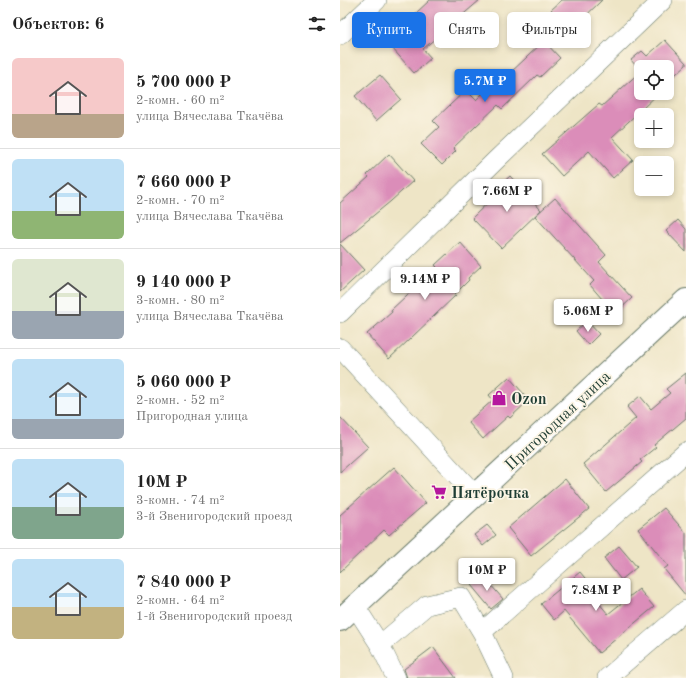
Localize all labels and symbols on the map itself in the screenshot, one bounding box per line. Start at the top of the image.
pin: 5.7M ₽ [452,69,518,103]
pin: 7.66M ₽ [470,179,544,213]
pin: 9.14M ₽ [388,267,462,301]
pin: 5.06M ₽ [551,299,625,333]
street label: Пригородная улица [503,369,614,474]
shop icon: Ozon [490,389,508,407]
place label: Ozon [511,392,547,408]
supermarket icon: Пятёрочка [430,483,448,501]
place label: Пятёрочка [451,486,530,502]
pin: 10M ₽ [459,558,515,592]
pin: 7.84M ₽ [559,578,633,612]

